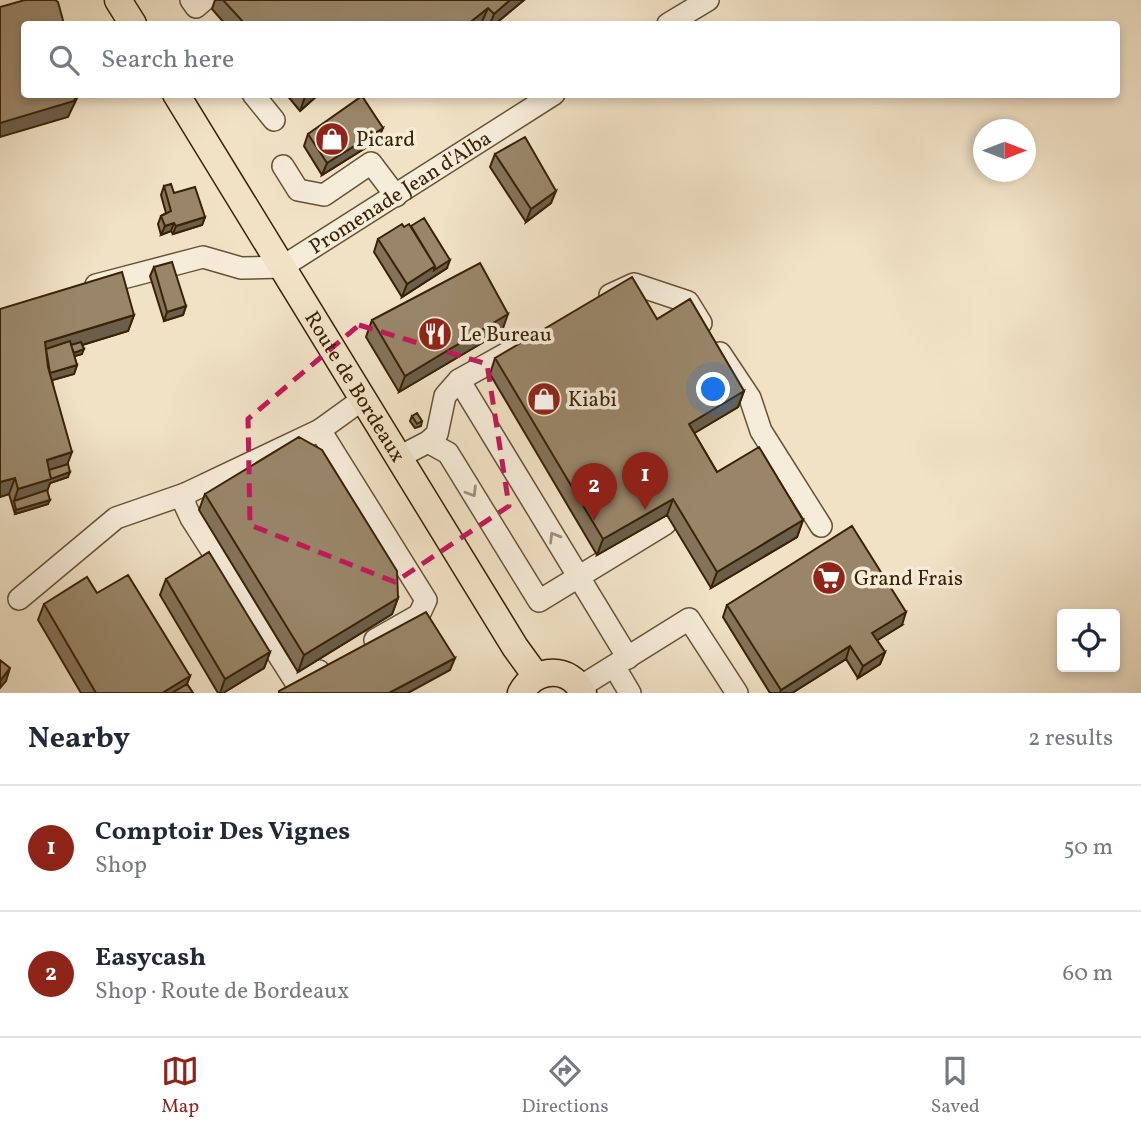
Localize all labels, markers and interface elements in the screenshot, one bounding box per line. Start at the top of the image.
search box [21,21,1120,98]
icon: search [45,41,83,79]
text: Search here [101,42,234,78]
north arrow [973,119,1036,182]
shop icon: Picard [313,120,351,158]
street label: Promenade Jean d'Alba [304,124,498,262]
place label: Picard [356,126,415,155]
street label: Route de Bordeaux [297,306,411,468]
restaurant icon: Le Bureau [416,315,454,353]
place label: Le Bureau [460,321,552,350]
your location [696,372,730,406]
shop icon: Kiabi [525,380,563,418]
place label: Kiabi [568,386,617,415]
pin: 1 [622,452,668,510]
pin: 2 [571,463,617,521]
one-way arrow [463,484,476,497]
one-way arrow [549,531,562,544]
supermarket icon: Grand Frais [810,559,848,597]
place label: Grand Frais [854,565,963,594]
map controls [1057,609,1120,672]
button: locate [1057,609,1120,672]
text: Nearby [28,718,130,760]
text: 2 results [1028,723,1113,755]
text: Comptoir Des Vignes [95,814,350,850]
text: 1 [46,832,56,864]
text: 50 m [1064,832,1113,864]
text: Shop [95,850,147,882]
text: Easycash [95,940,206,976]
text: 2 [45,958,57,990]
text: 60 m [1063,958,1113,990]
text: Shop · Route de Bordeaux [95,976,349,1008]
tab: Map [161,1052,199,1120]
tab: Directions [522,1052,609,1120]
tab: Saved [931,1052,980,1120]

